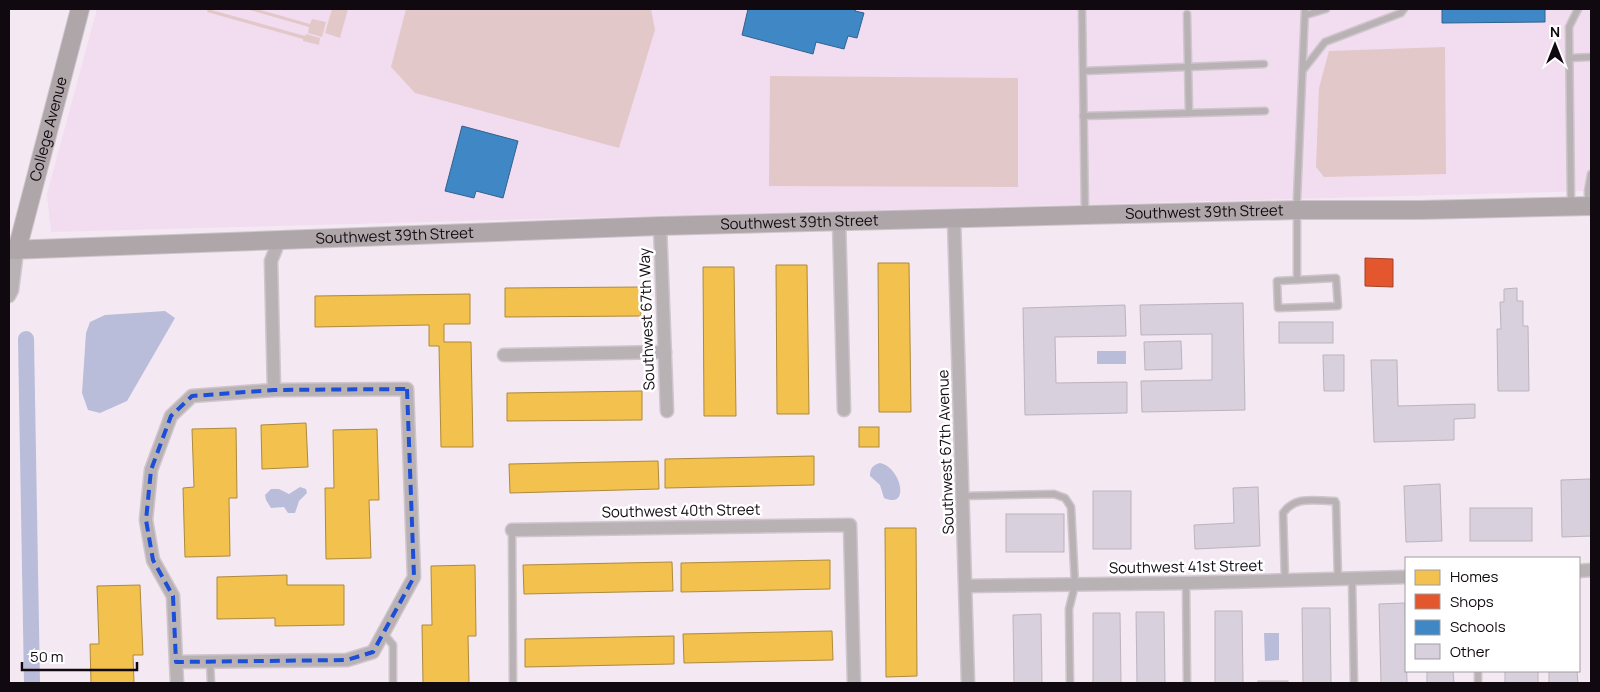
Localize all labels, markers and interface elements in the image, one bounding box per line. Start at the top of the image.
north arrow [1530,20,1580,70]
text: N [1550,22,1560,41]
street label: College Avenue [24,74,72,184]
street label: Southwest 39th Street [1125,199,1284,224]
street label: Southwest 39th Street [720,209,879,234]
street label: Southwest 39th Street [315,222,474,249]
street label: Southwest 67th Way [634,247,659,391]
street label: Southwest 67th Avenue [932,369,959,535]
street label: Southwest 40th Street [601,499,761,522]
street label: Southwest 41st Street [1109,555,1263,578]
legend [1405,557,1580,672]
text: Homes [1450,566,1499,587]
text: Shops [1450,591,1494,612]
text: Schools [1450,616,1506,637]
scale bar [22,640,138,672]
text: Other [1450,641,1491,662]
text: 50 m [30,646,64,667]

